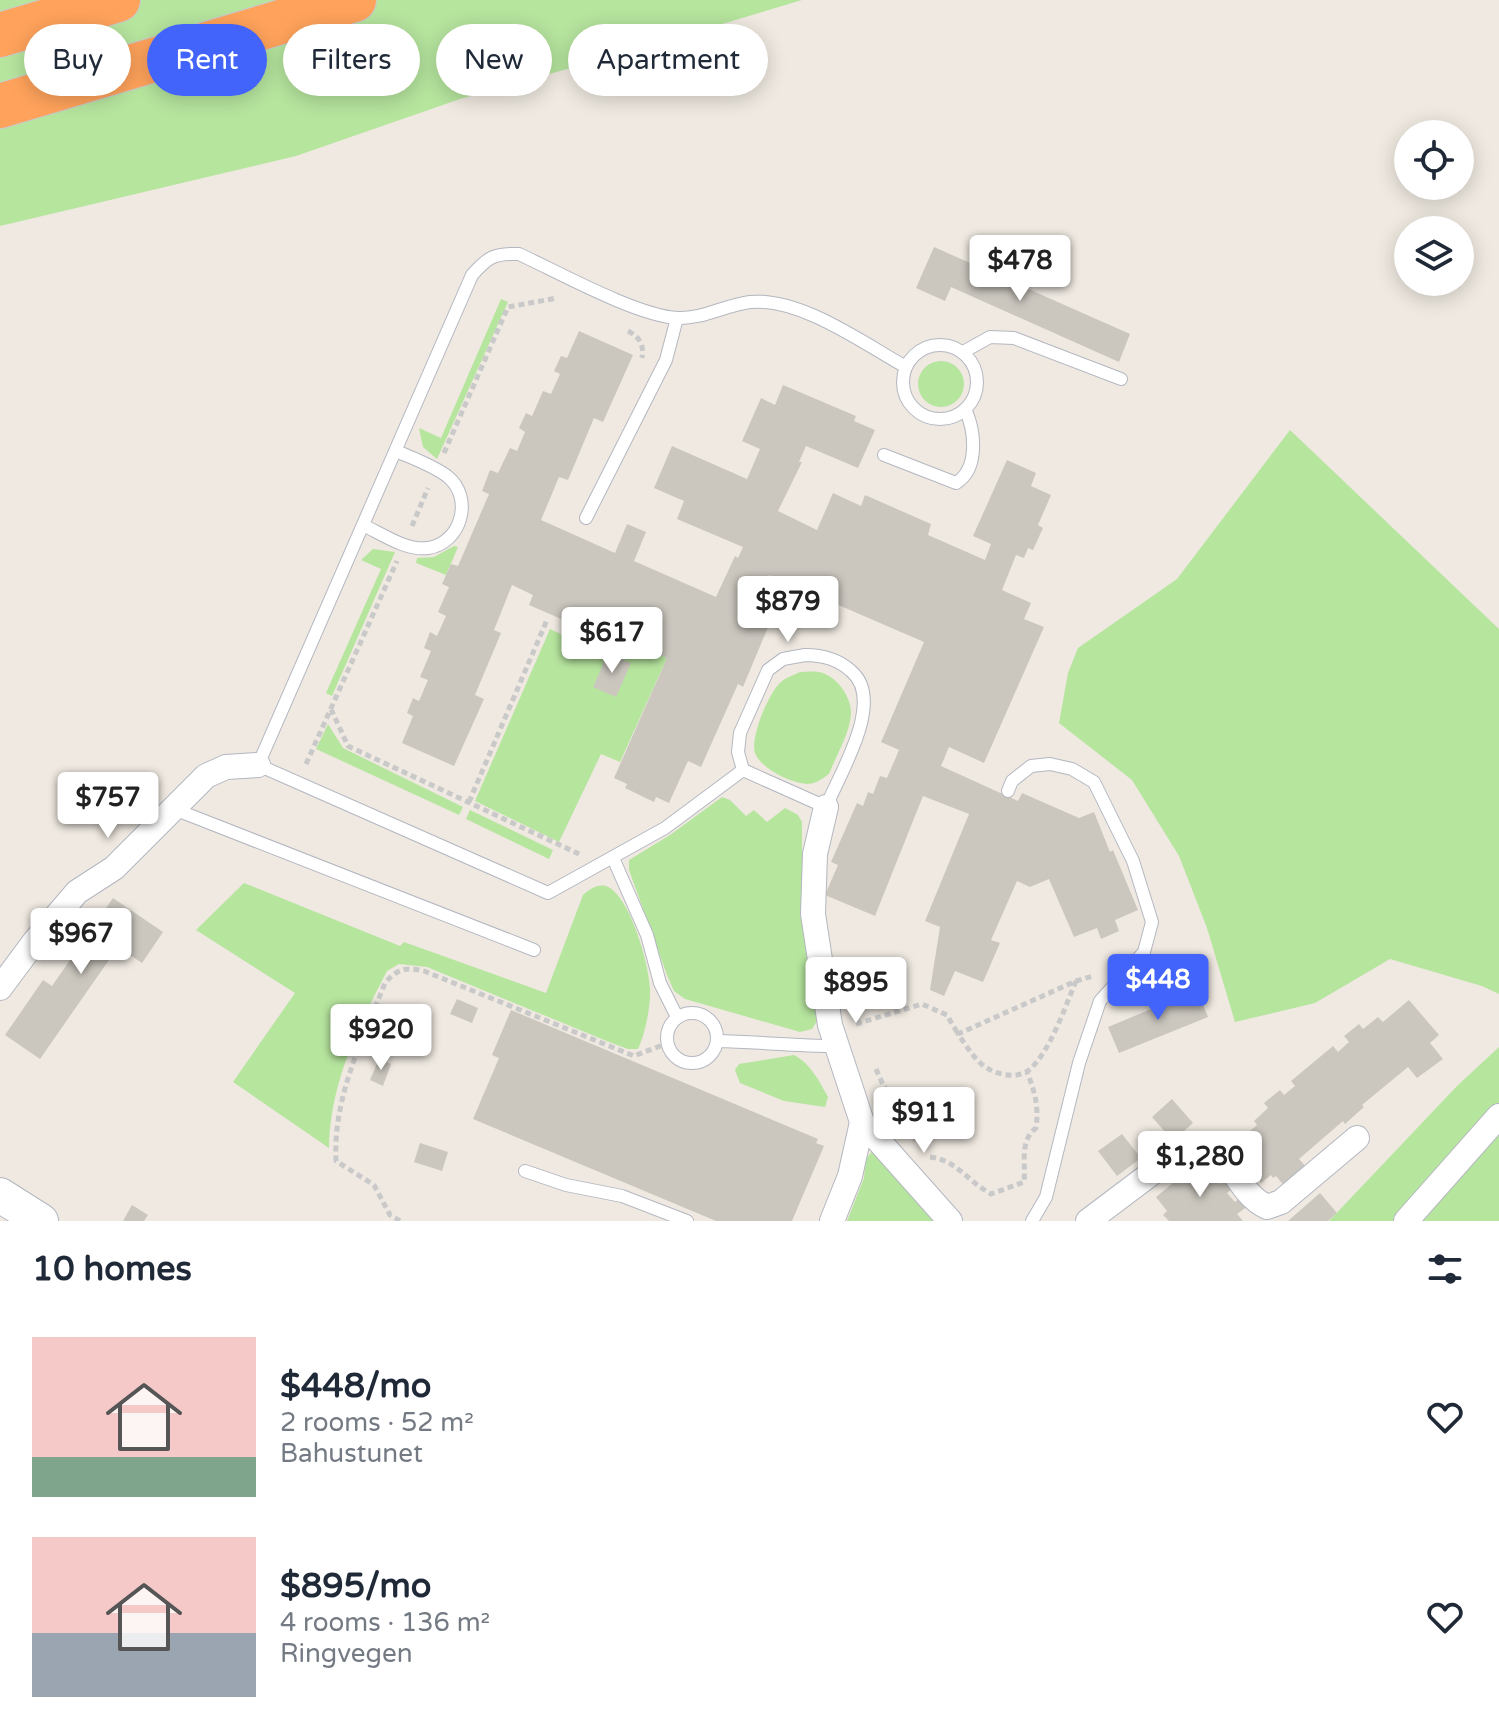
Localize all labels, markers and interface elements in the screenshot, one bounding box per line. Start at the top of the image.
chip: Buy [24,24,131,96]
chip: Rent [147,24,267,96]
chip: Filters [283,24,420,96]
chip: New [436,24,552,96]
chip: Apartment [568,24,768,96]
map controls [1394,120,1474,296]
button: locate [1394,120,1474,200]
button: layers [1394,216,1474,296]
pin: $478 [973,235,1067,303]
text: $478 [987,245,1053,276]
pin: $879 [741,576,835,644]
text: $879 [755,586,821,617]
pin: $617 [565,607,659,675]
text: $617 [579,617,645,648]
pin: $757 [61,772,155,840]
text: $757 [75,782,141,813]
pin: $967 [34,908,128,976]
text: $967 [48,918,114,949]
pin: $448 [1111,954,1205,1022]
pin: $895 [809,957,903,1025]
text: $448 [1125,964,1191,995]
text: $895 [823,967,889,998]
pin: $920 [334,1004,428,1072]
text: $920 [348,1014,414,1045]
pin: $911 [877,1087,971,1155]
text: $911 [891,1097,957,1128]
pin: $1,280 [1135,1131,1265,1199]
text: $1,280 [1156,1141,1244,1172]
icon: filters [1423,1247,1467,1291]
text: 10 homes [32,1249,192,1290]
text: $448/mo [280,1366,431,1407]
icon: home [96,1369,192,1465]
icon: heart [1423,1395,1467,1439]
text: 2 rooms · 52 m² [280,1407,474,1438]
text: Bahustunet [280,1438,423,1469]
text: $895/mo [280,1566,431,1607]
icon: home [96,1569,192,1665]
icon: heart [1423,1595,1467,1639]
text: 4 rooms · 136 m² [280,1607,490,1638]
text: Ringvegen [280,1638,413,1669]

